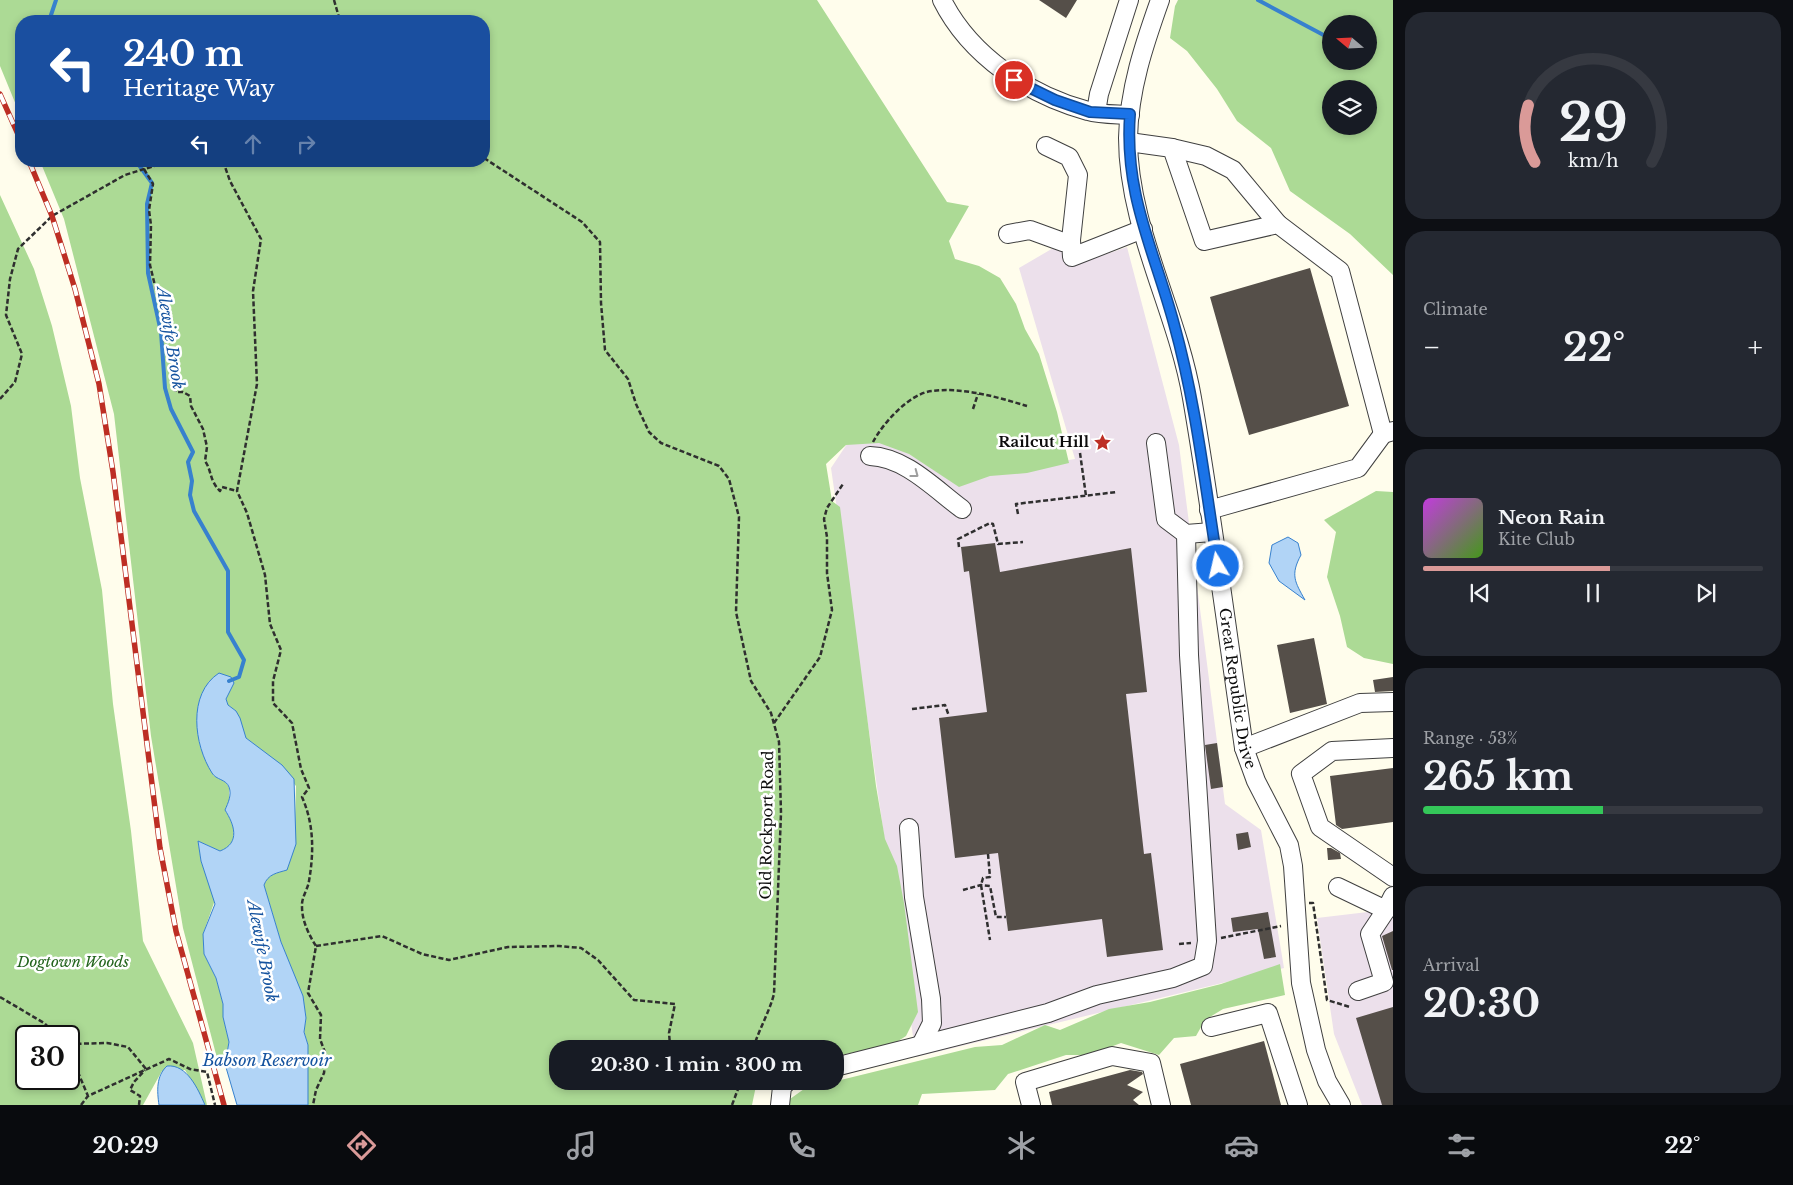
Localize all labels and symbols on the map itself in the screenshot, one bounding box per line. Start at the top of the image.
north arrow [1322,15,1378,70]
pin [993,59,1035,101]
water label: Alewife Brook [153,283,189,391]
place label: Railcut Hill [998,432,1090,451]
place icon: Railcut Hill [1093,432,1113,452]
one-way arrow [909,468,919,477]
position arrow [1191,539,1243,591]
street label: Great Republic Drive [1215,607,1261,771]
street label: Old Rockport Road [756,750,777,900]
water label: Alewife Brook [243,896,283,1004]
park label: Dogtown Woods [16,952,129,971]
speed limit sign: 30 [15,1025,80,1090]
water label: Babson Reservoir [202,1050,332,1070]

